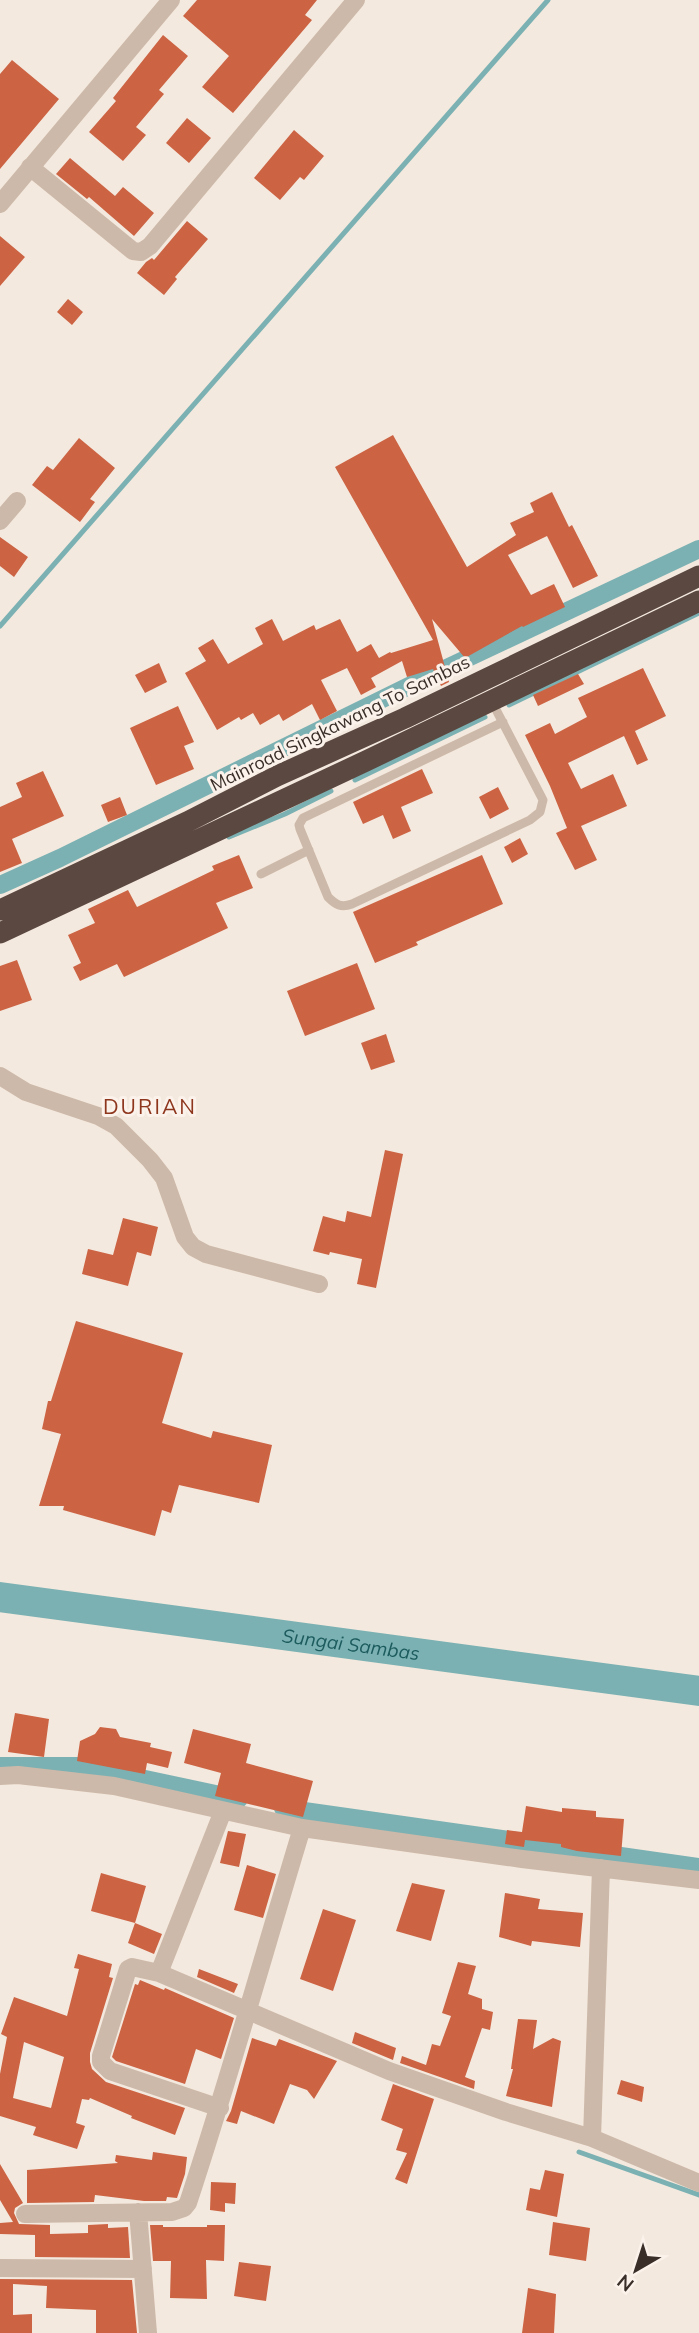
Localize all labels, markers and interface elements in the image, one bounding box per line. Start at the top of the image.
street label: Mainroad Singkawang To Sambas [206,650,474,796]
district label: DURIAN [103,1093,197,1119]
water label: Sungai Sambas [281,1623,421,1665]
north arrow [601,2235,671,2305]
text: N [612,2269,638,2297]

